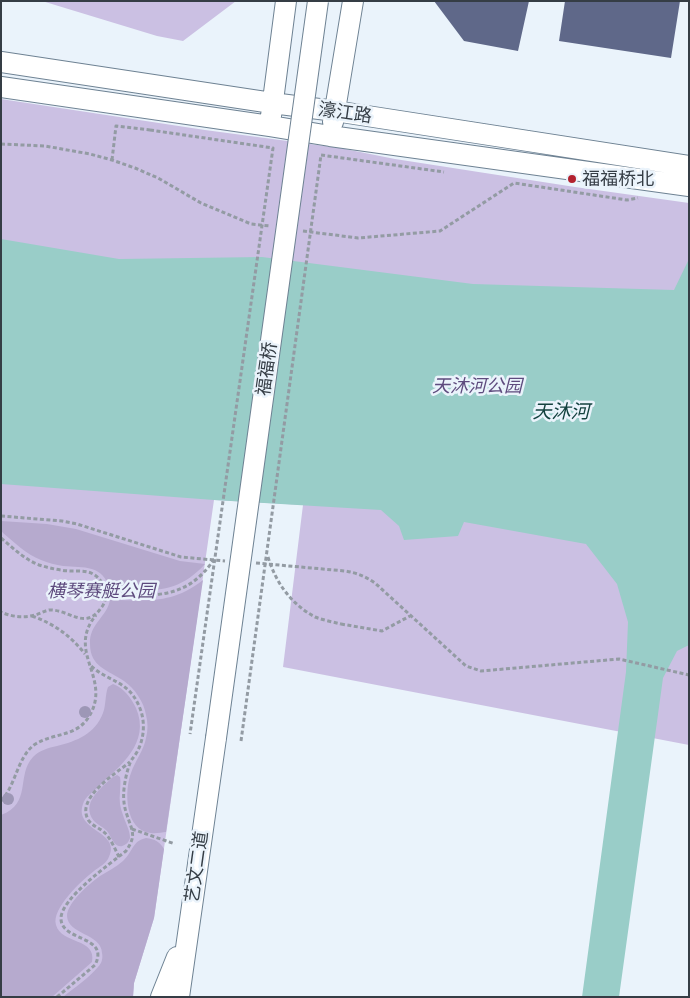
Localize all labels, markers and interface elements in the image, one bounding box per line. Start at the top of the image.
street label: 濠江路 [317,99,373,127]
place label: 福福桥北 [582,168,654,190]
marker: 福福桥北 [566,173,578,185]
street label: 福福桥 [253,341,281,397]
park label: 天沐河公园 [432,375,522,397]
water label: 天沐河 [533,401,589,423]
park label: 横琴赛艇公园 [47,580,155,602]
street label: 艺文二道 [181,830,213,904]

